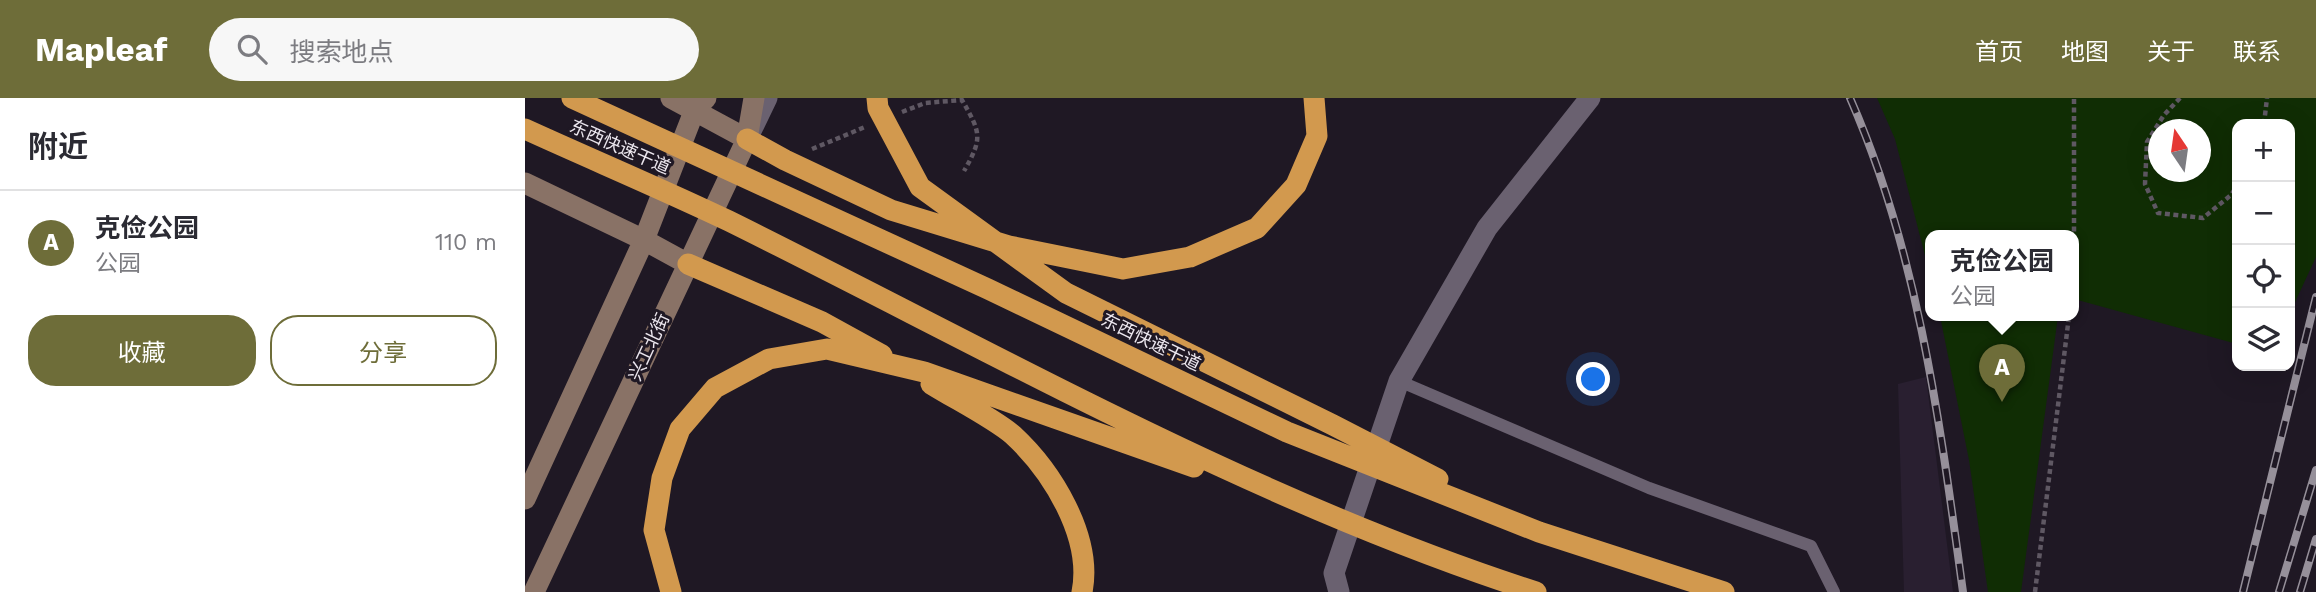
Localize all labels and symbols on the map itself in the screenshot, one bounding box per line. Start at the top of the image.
street label: 东西快速干道 [567,115,674,178]
north arrow [2148,119,2211,182]
street label: 东西快速干道 [1098,308,1204,375]
street label: 兴工北街 [624,310,673,384]
pin: A [1979,344,2025,402]
your location [1576,362,1610,396]

